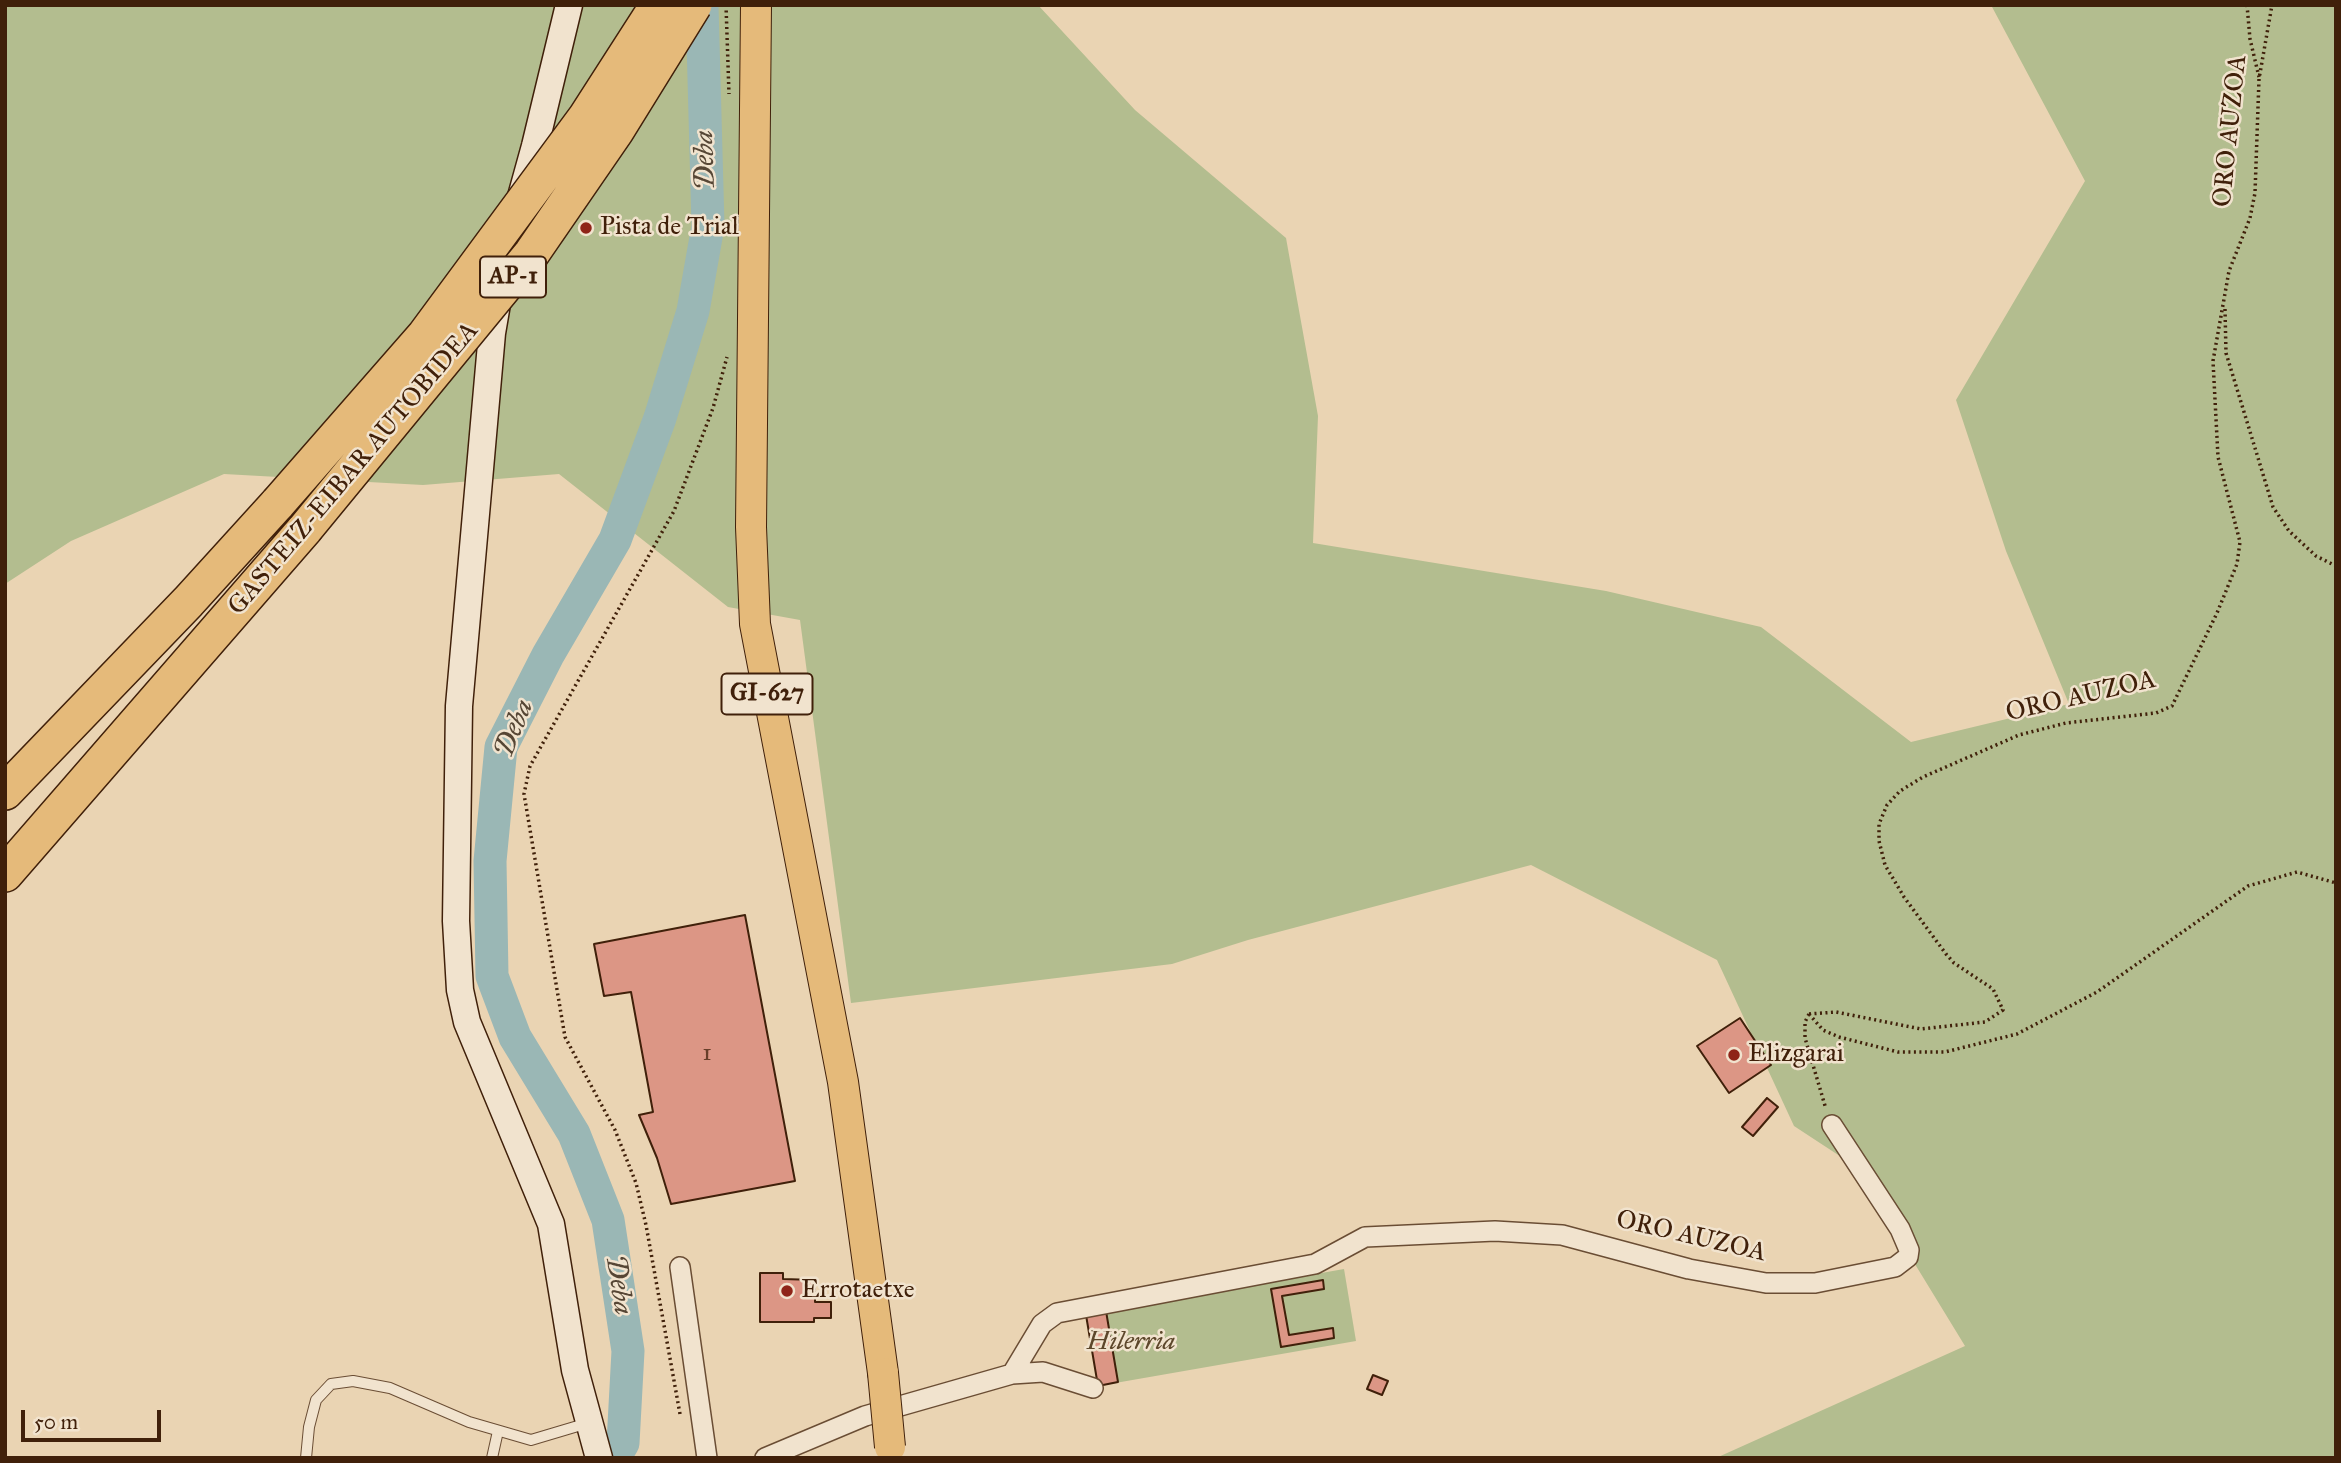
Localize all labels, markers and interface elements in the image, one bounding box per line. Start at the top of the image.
street label: ORO AUZOA [2207,53,2255,209]
water label: Deba [688,129,724,191]
place label: Pista de Trial [600,212,739,244]
marker: Pista de Trial [578,220,594,236]
road number: AP-1 [480,256,546,298]
street label: GASTEIZ-EIBAR AUTOBIDEA [222,316,486,622]
street label: ORO AUZOA [2003,665,2159,729]
road number: GI-627 [722,674,812,714]
water label: Deba [488,695,542,763]
place label: Elizgarai [1748,1039,1844,1071]
house number: 1 [702,1040,712,1068]
marker: Elizgarai [1726,1047,1742,1063]
street label: ORO AUZOA [1613,1205,1769,1269]
water label: Deba [597,1253,639,1317]
place label: Errotaetxe [801,1275,915,1307]
marker: Errotaetxe [779,1283,795,1299]
park label: Hilerria [1087,1327,1175,1359]
scale bar [24,1396,164,1440]
text: 50 m [34,1409,78,1435]

